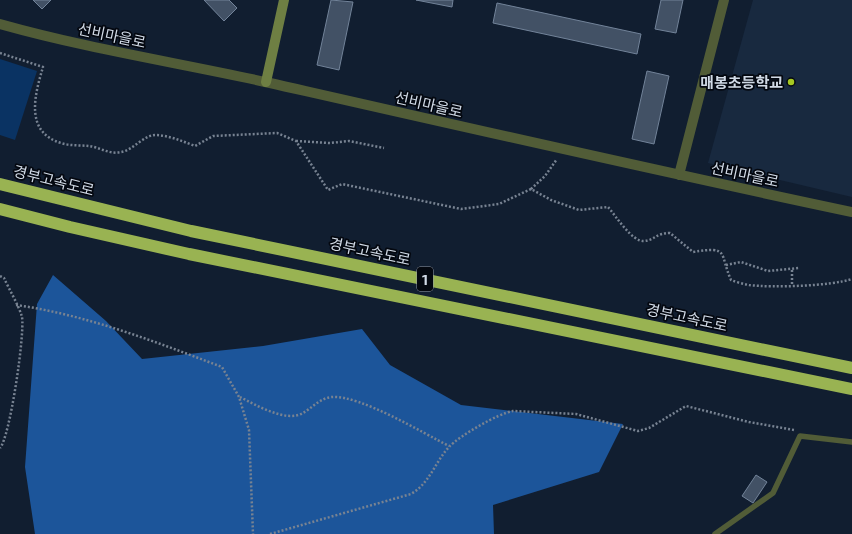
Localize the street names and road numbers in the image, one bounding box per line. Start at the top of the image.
street label: 선비마을로 [76,19,148,51]
street label: 선비마을로 [393,87,465,121]
street label: 선비마을로 [709,158,781,190]
street label: 경부고속도로 [12,161,96,199]
street label: 경부고속도로 [328,234,412,268]
road number: 1 [417,267,433,291]
street label: 경부고속도로 [645,300,729,334]

